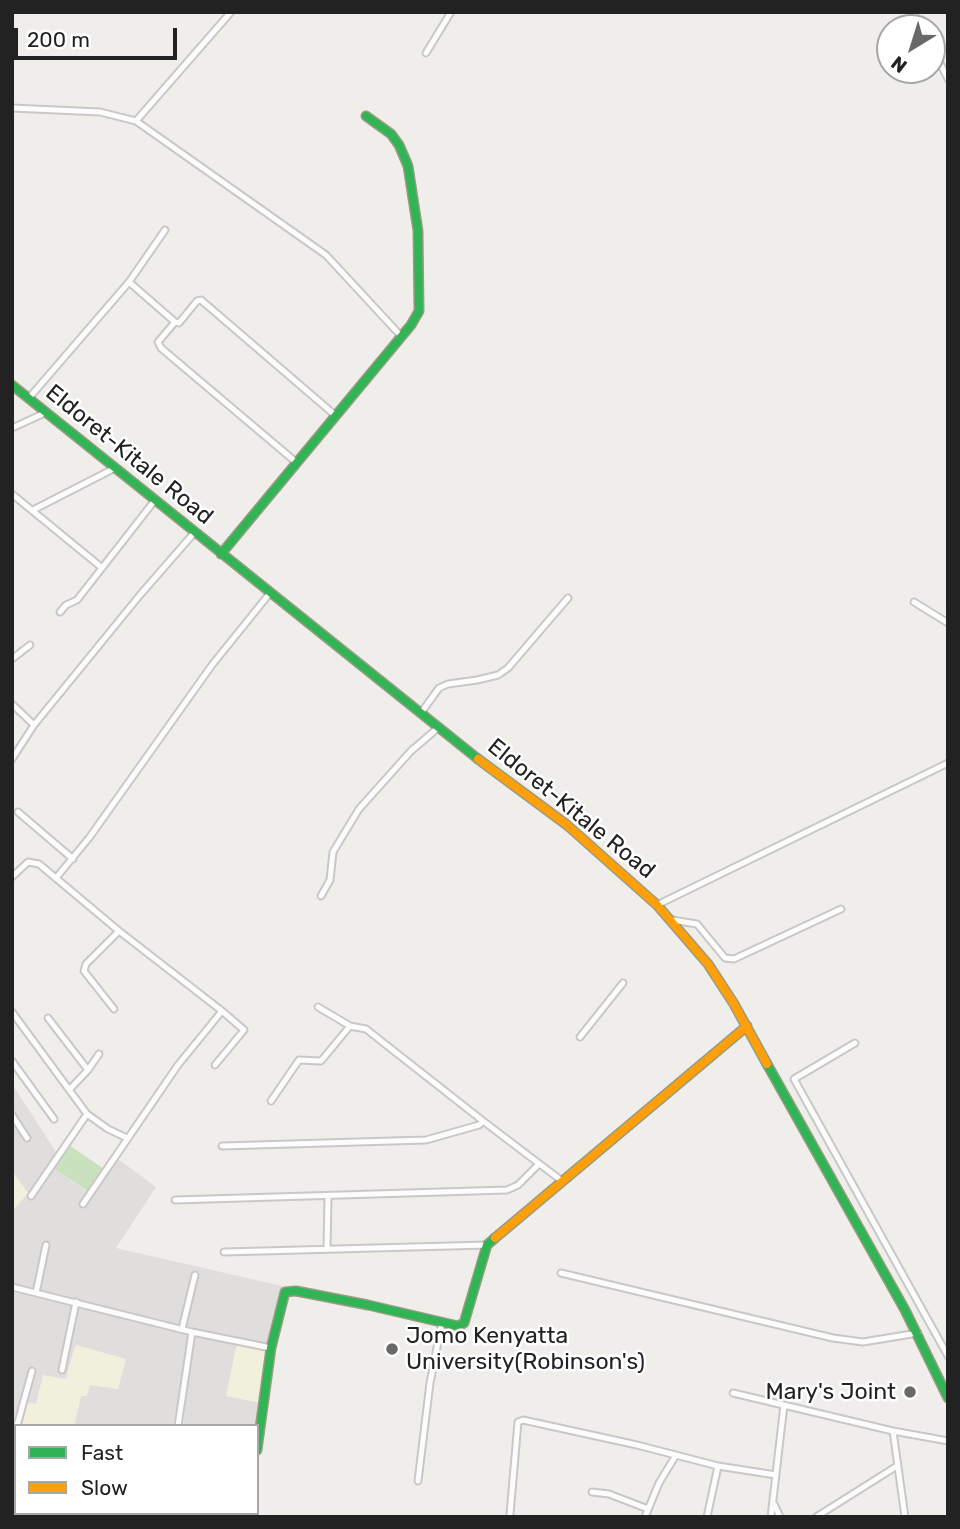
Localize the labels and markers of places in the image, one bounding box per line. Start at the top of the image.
place label: Jomo Kenyatta University(Robinson's) [406,1322,645,1376]
marker: Jomo Kenyatta University(Robinson's) [384,1341,400,1357]
place label: Mary's Joint [766,1378,896,1406]
marker: Mary's Joint [902,1384,918,1400]

